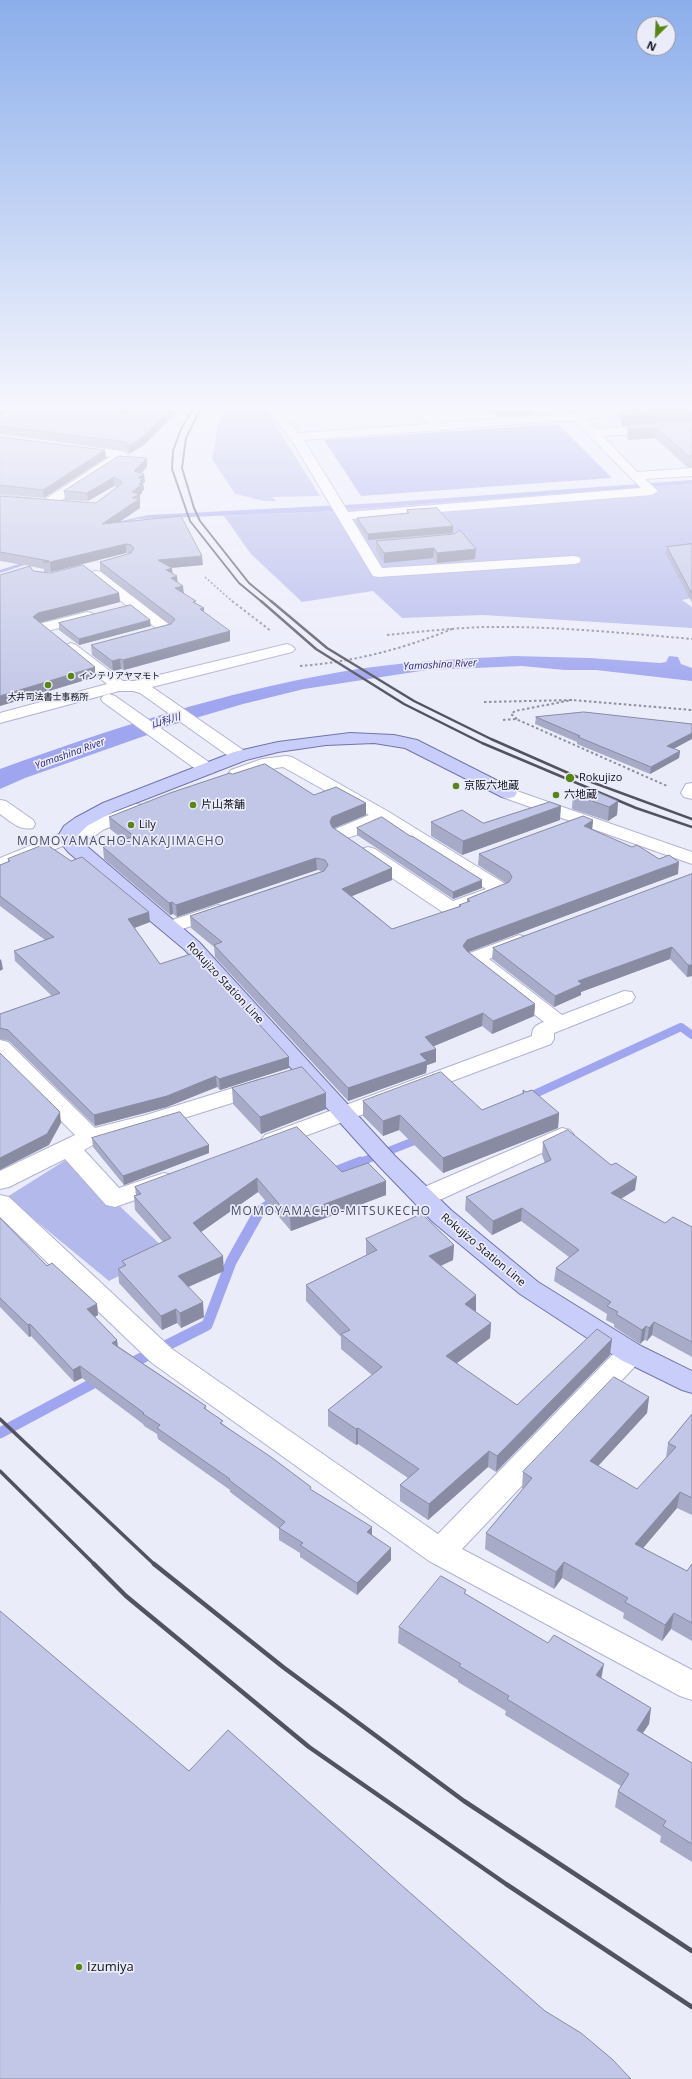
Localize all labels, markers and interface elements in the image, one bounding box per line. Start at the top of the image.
north arrow [636,16,676,56]
text: N [644,38,658,55]
water label: Yamashina River [403,657,477,673]
marker: インテリアヤマモト [66,671,76,681]
place label: インテリアヤマモト [79,671,160,681]
marker: 大井司法書士事務所 [43,680,53,690]
place label: 大井司法書士事務所 [8,692,88,702]
water label: 山科川 [150,711,182,731]
water label: Yamashina River [33,736,107,772]
place label: Rokujizo [579,771,622,785]
marker: Rokujizo [564,772,576,784]
place label: 京阪六地蔵 [464,779,519,793]
marker: 京阪六地蔵 [451,781,461,791]
place label: 六地蔵 [564,788,597,802]
marker: 六地蔵 [551,790,561,800]
place label: 片山茶舗 [201,798,245,812]
marker: 片山茶舗 [188,800,198,810]
place label: Lily [139,818,156,832]
marker: Lily [126,820,136,830]
district label: MOMOYAMACHO-NAKAJIMACHO [17,835,225,849]
street label: Rokujizo Station Line [184,940,266,1026]
district label: MOMOYAMACHO-MITSUKECHO [231,1205,431,1219]
street label: Rokujizo Station Line [438,1211,528,1289]
place label: Izumiya [87,1959,134,1975]
marker: Izumiya [74,1962,84,1972]

